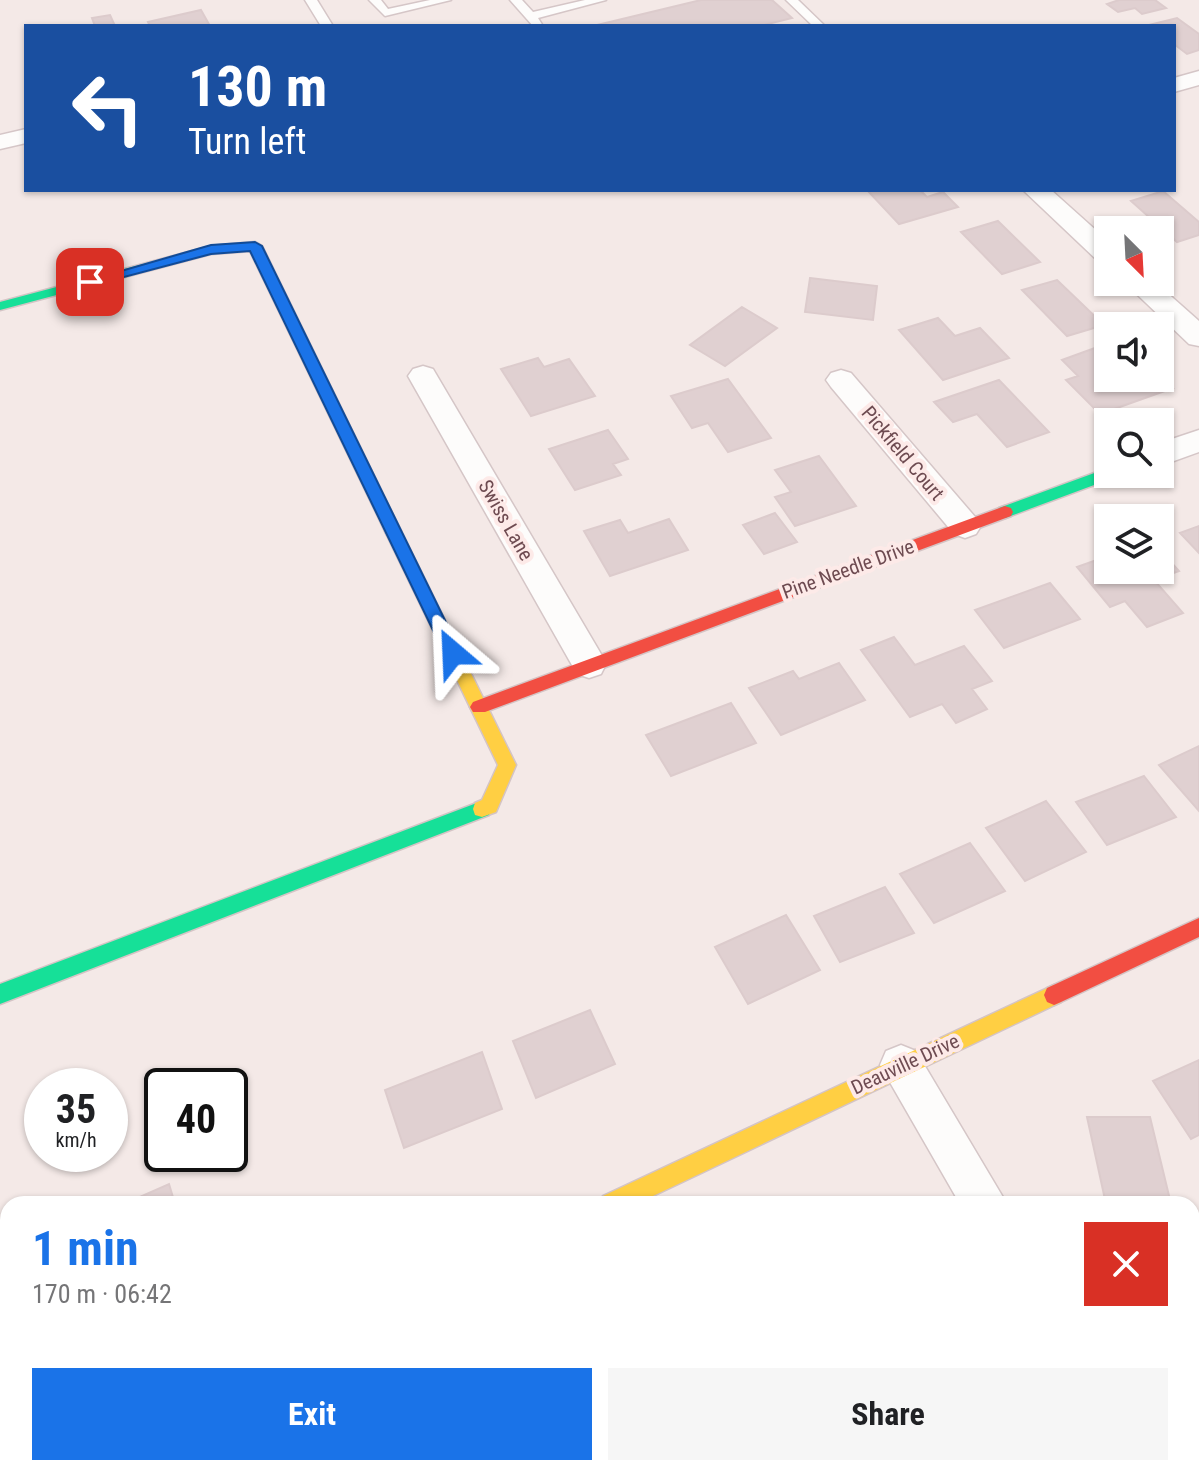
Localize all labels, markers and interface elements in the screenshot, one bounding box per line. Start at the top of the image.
text: 130 m [188,54,327,120]
icon: left [56,56,160,160]
text: Turn left [188,121,306,163]
north arrow [1094,216,1174,296]
map controls [1094,216,1174,584]
pin [56,248,124,316]
icon: arrive [68,260,112,304]
button: sound [1094,312,1174,392]
street label: Pickfield Court [857,401,949,505]
button: search [1094,408,1174,488]
street label: Swiss Lane [473,475,539,565]
button: layers [1094,504,1174,584]
street label: Pine Needle Drive [779,534,917,604]
position arrow [411,611,495,695]
street label: Deauville Drive [847,1029,963,1099]
speed limit sign: 40 [144,1068,248,1172]
text: 35 [56,1086,96,1133]
text: km/h [55,1128,97,1152]
text: 1 min [32,1220,139,1277]
button: close [1084,1222,1168,1306]
text: 170 m · 06:42 [32,1279,172,1309]
button: Exit [32,1368,592,1460]
button: Share [608,1368,1168,1460]

